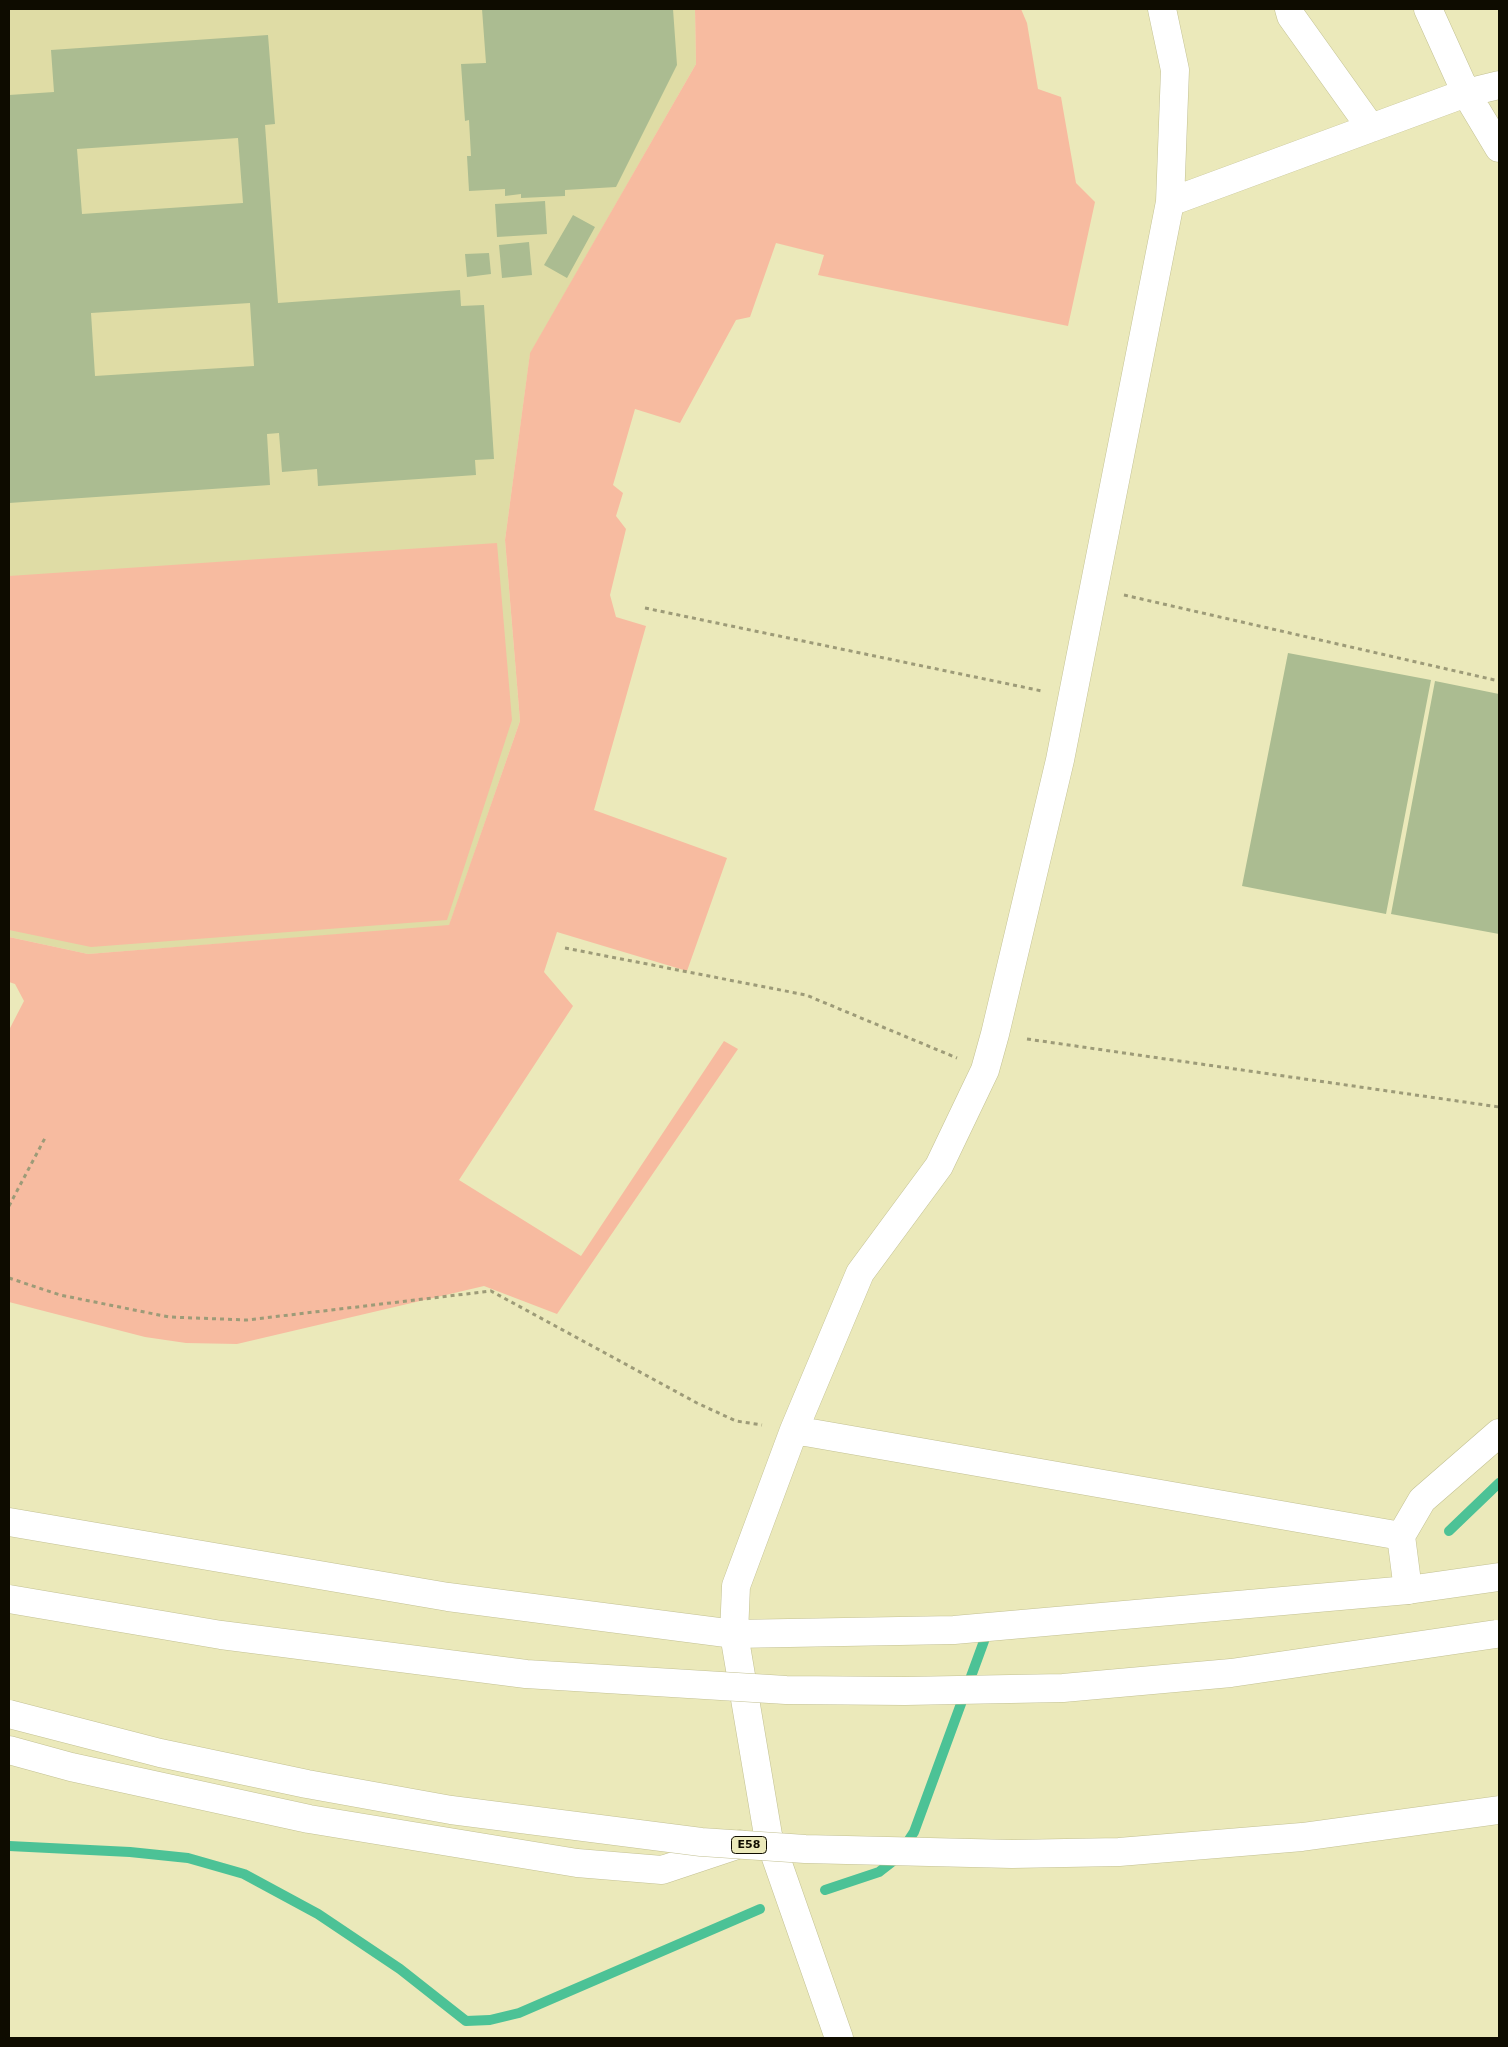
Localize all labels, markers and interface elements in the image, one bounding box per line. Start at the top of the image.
road number: E58 [732,1836,766,1854]

